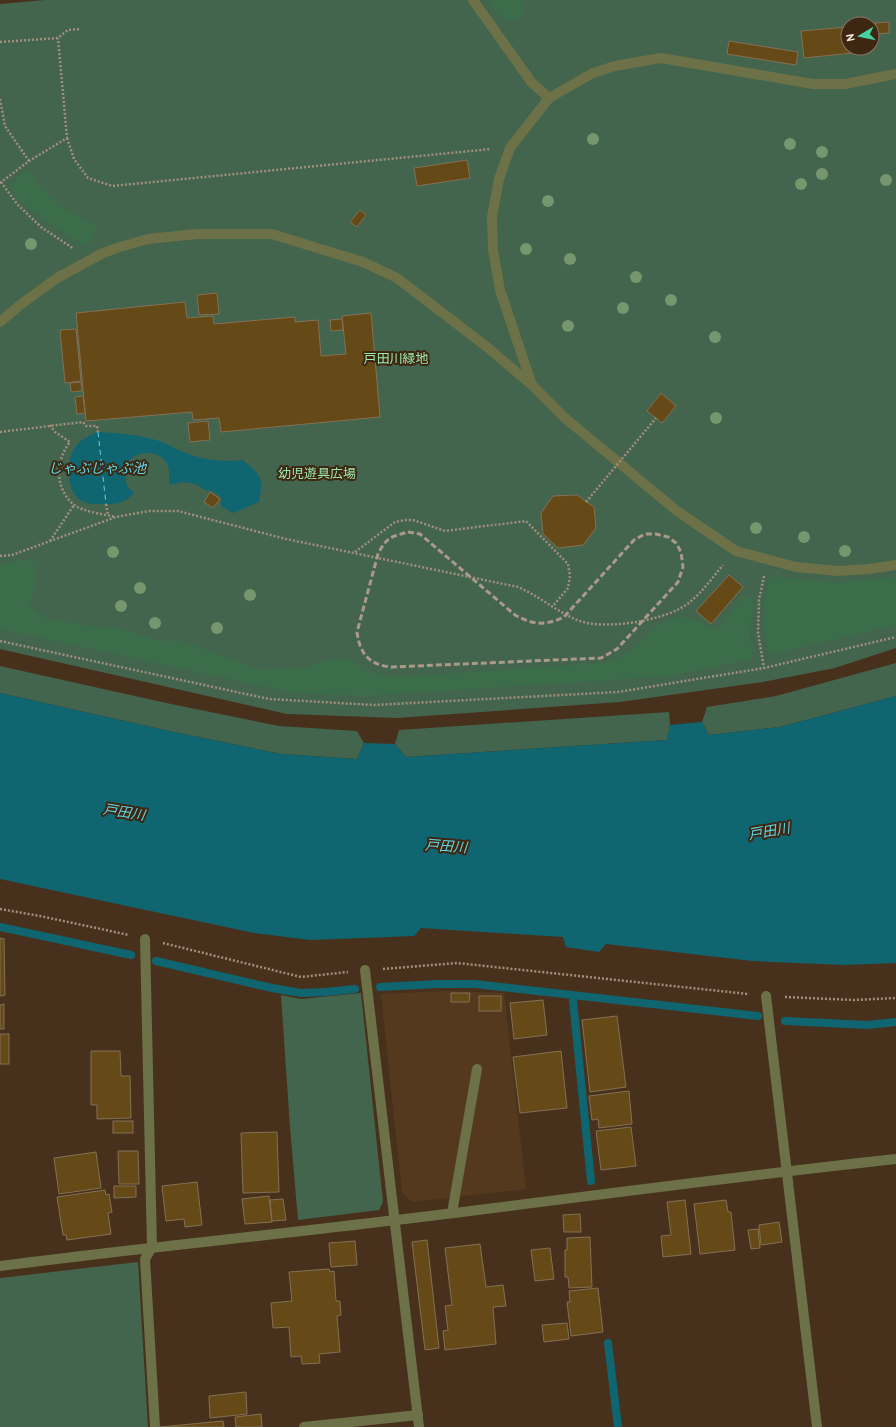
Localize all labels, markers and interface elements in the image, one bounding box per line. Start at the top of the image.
north arrow [840,16,880,56]
text: N [843,33,858,43]
park label: 戸田川緑地 [363,350,429,367]
water label: じゃぶじゃぶ池 [48,459,148,477]
park label: 幼児遊具広場 [278,465,356,482]
water label: 戸田川 [102,800,148,824]
water label: 戸田川 [747,818,793,844]
water label: 戸田川 [424,836,470,857]

